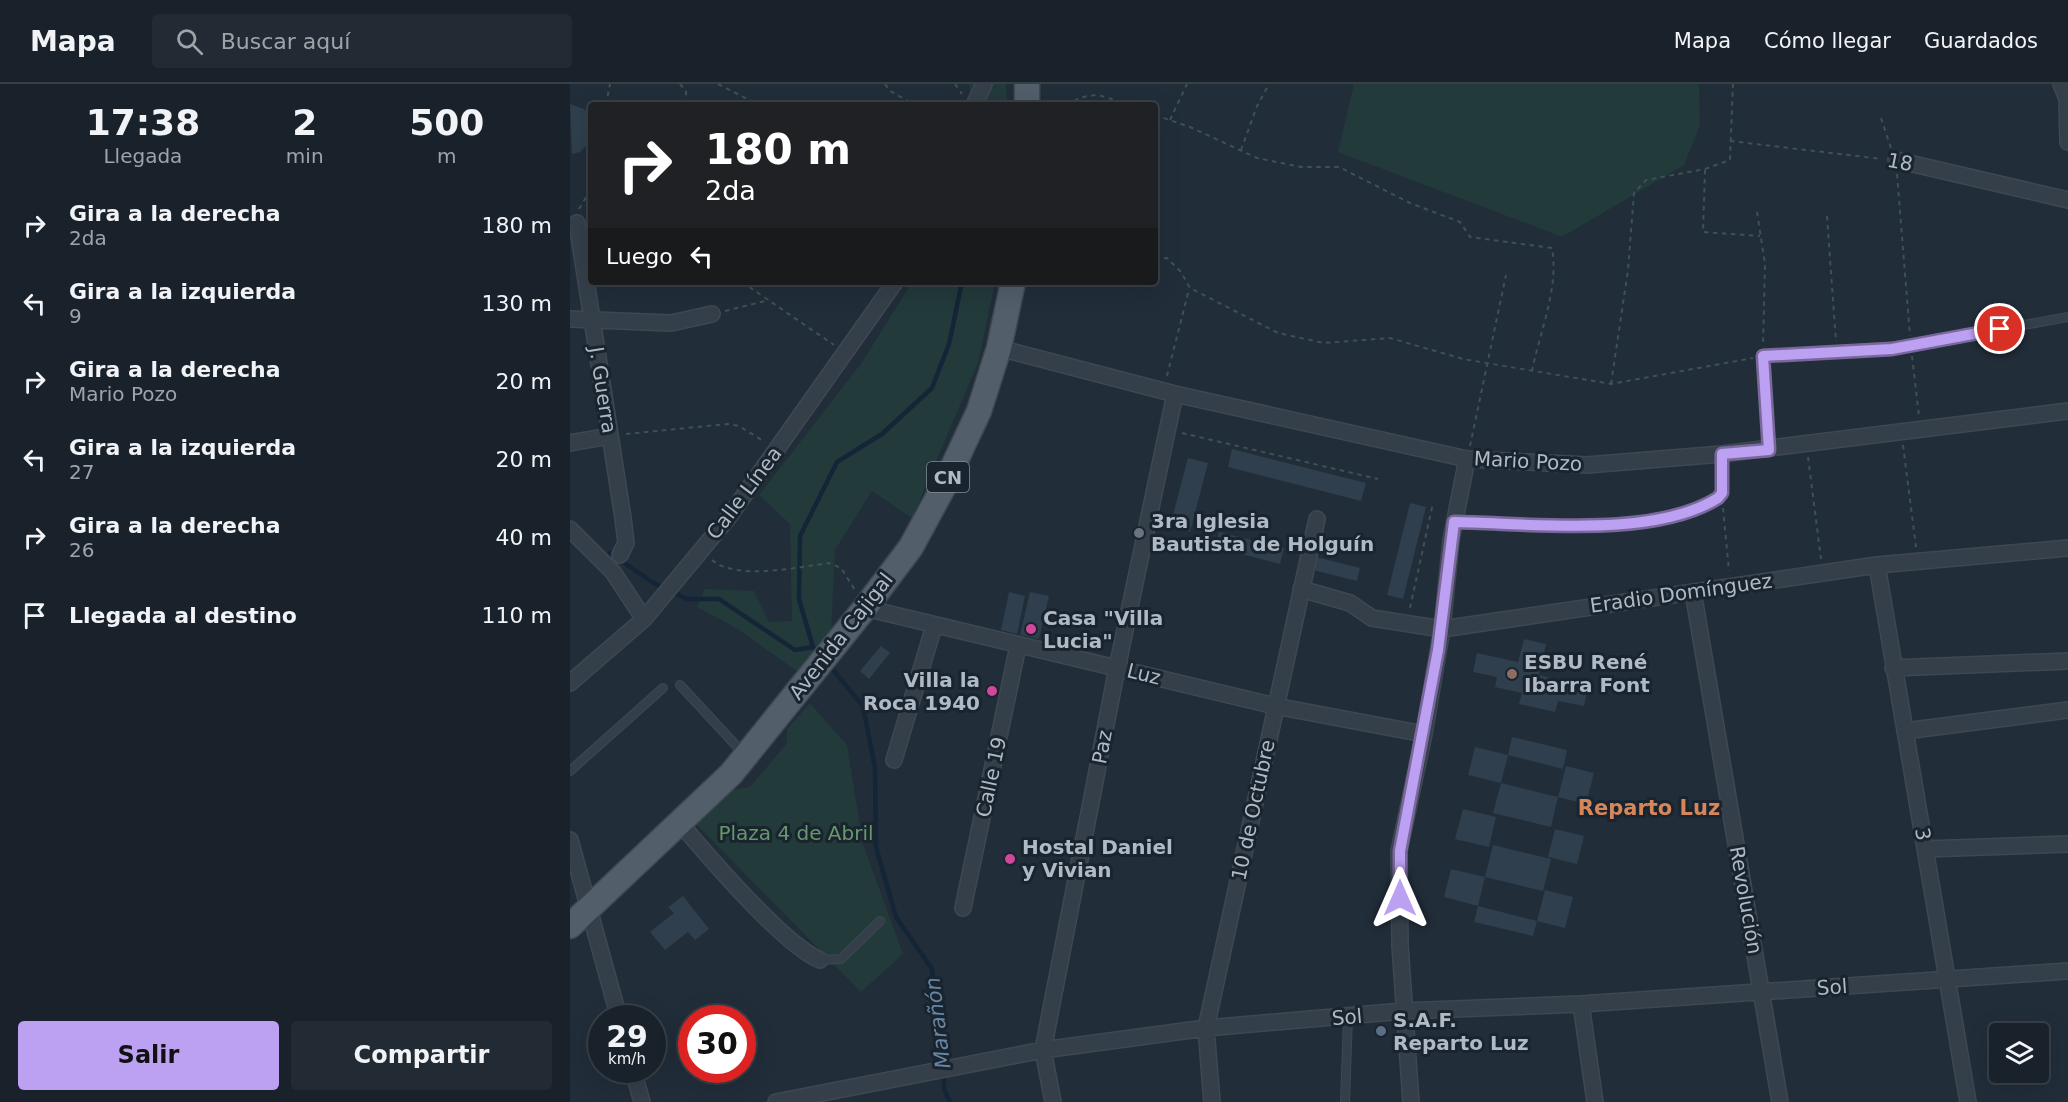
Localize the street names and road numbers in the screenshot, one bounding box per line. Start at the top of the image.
street label: 18 [1885,148,1915,176]
street label: J. Guerra [584,343,622,435]
street label: Calle Línea [701,442,787,544]
street label: Mario Pozo [1473,446,1583,476]
road number: CN [927,462,969,492]
street label: Avenida Cajigal [784,568,898,704]
street label: Eradio Domínguez [1588,568,1774,618]
street label: Luz [1125,658,1163,690]
street label: Paz [1087,728,1117,766]
street label: Calle 19 [971,735,1011,819]
street label: 10 de Octubre [1226,737,1280,883]
street label: 3 [1910,826,1936,842]
street label: Revolución [1725,844,1767,956]
street label: Sol [1816,974,1848,1000]
street label: Sol [1331,1004,1363,1030]

